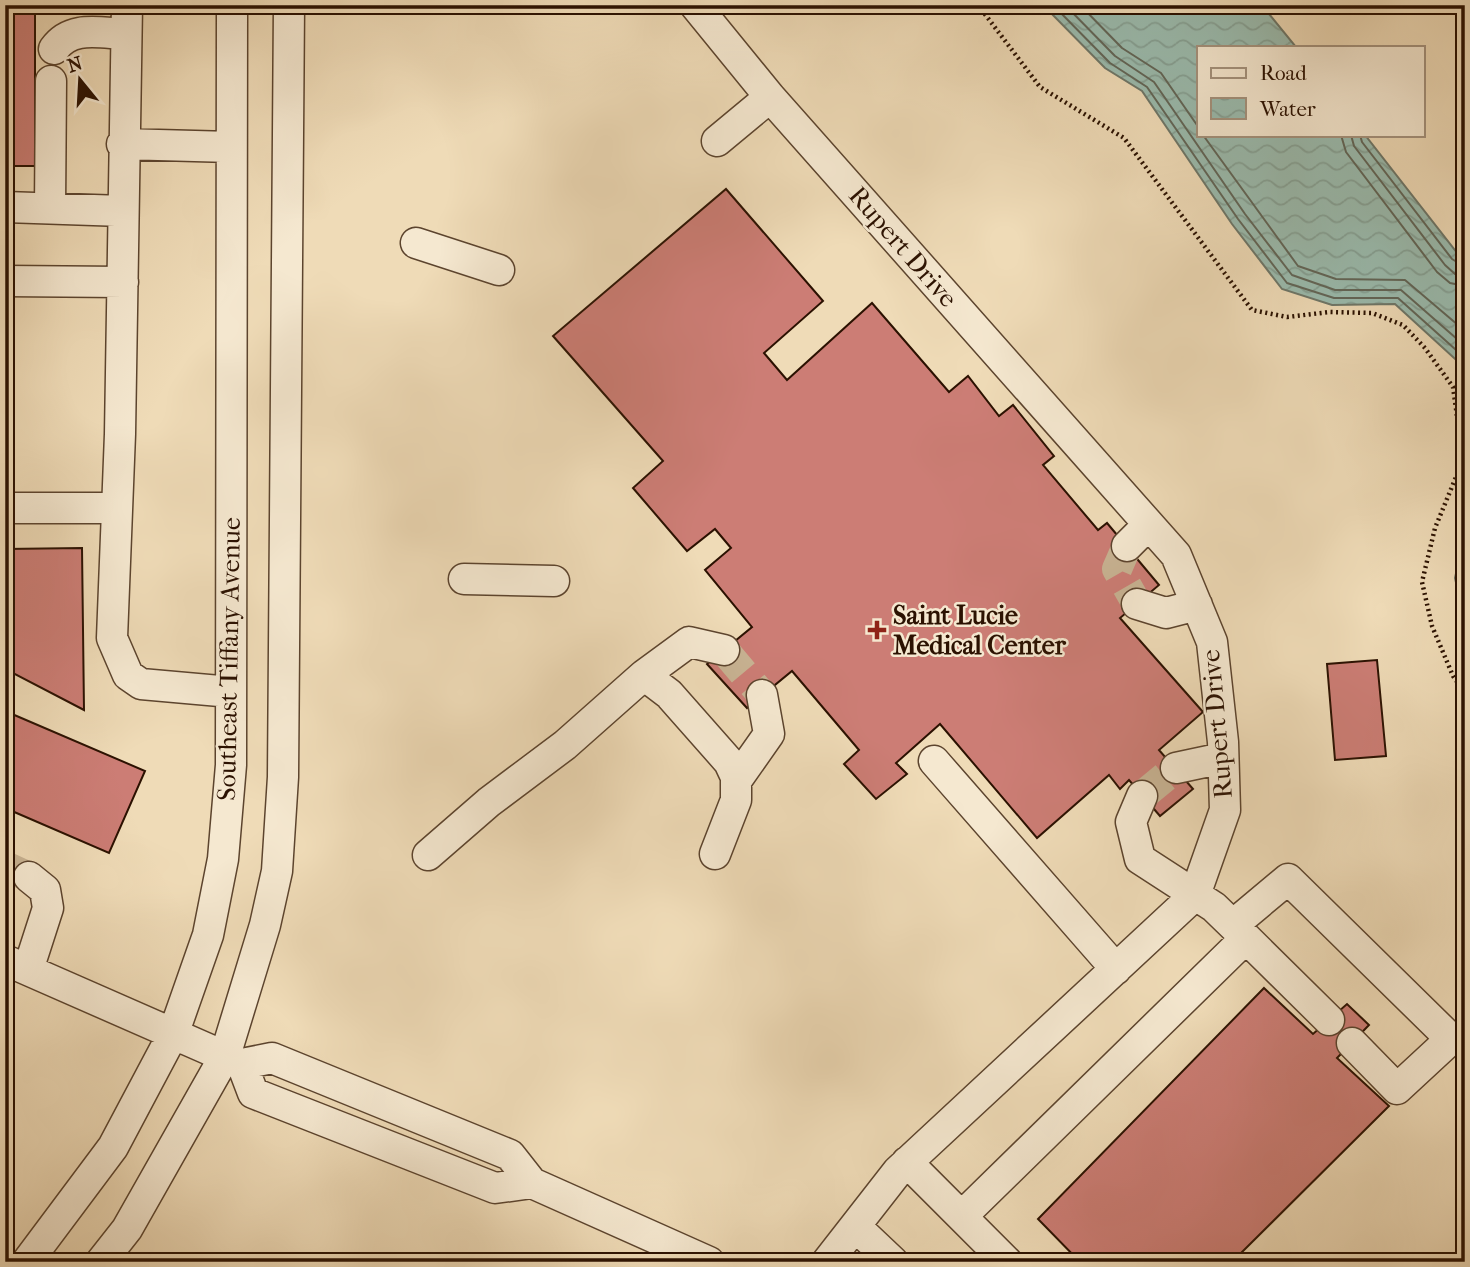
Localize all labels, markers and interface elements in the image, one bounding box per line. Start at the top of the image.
north arrow [46,46,116,116]
legend [1197,46,1424,136]
text: N [65,52,86,77]
text: Road [1260,61,1307,85]
text: Water [1259,97,1316,121]
street label: Rupert Drive [842,180,964,314]
street label: Southeast Tiffany Avenue [211,517,247,801]
place label: Saint Lucie Medical Center [893,600,1067,661]
marker: Saint Lucie Medical Center [867,620,887,640]
street label: Rupert Drive [1195,648,1239,800]

